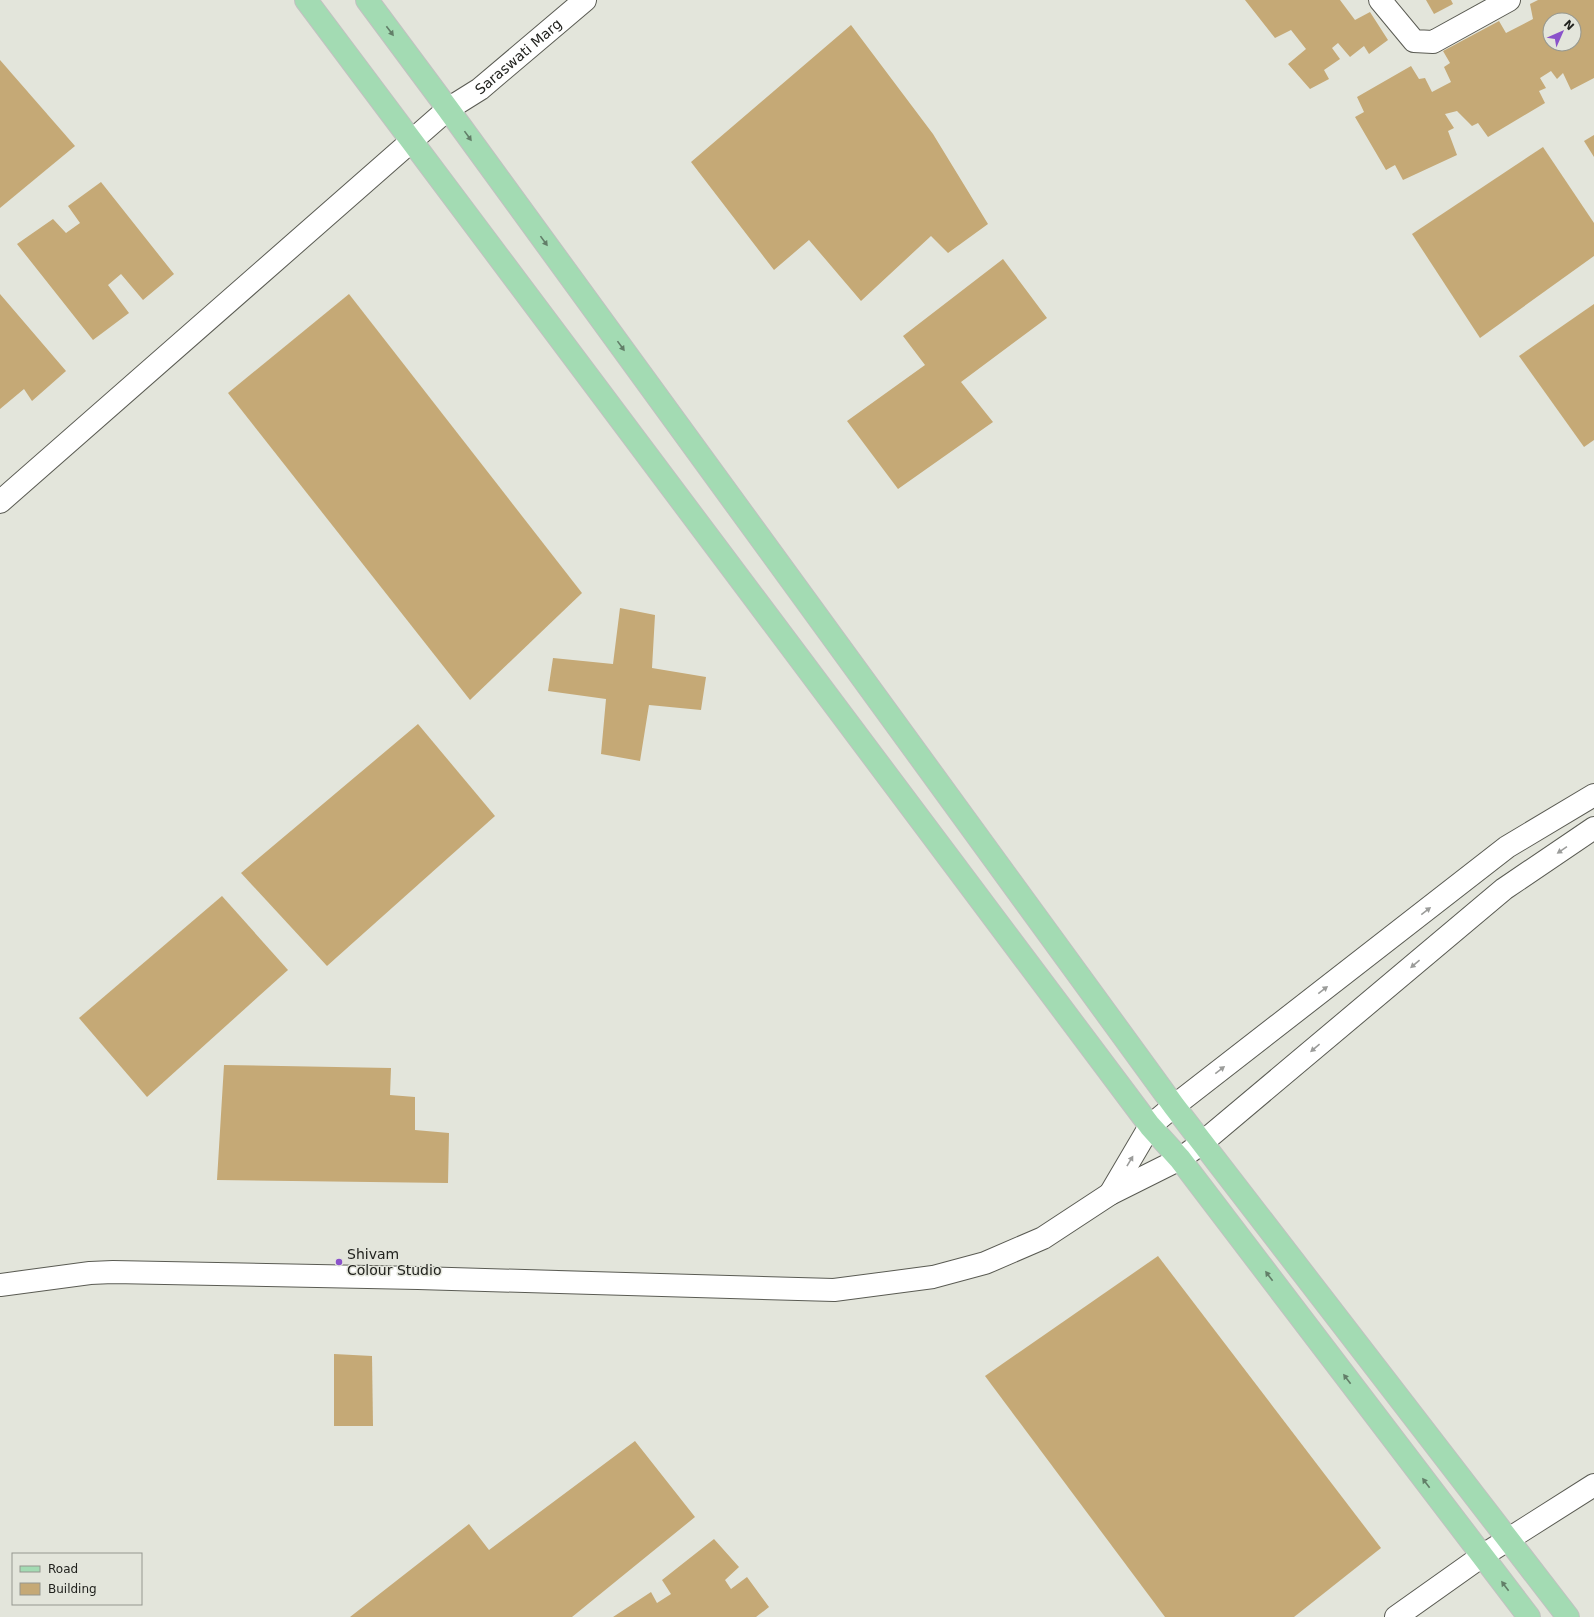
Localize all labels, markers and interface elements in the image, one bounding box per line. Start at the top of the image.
north arrow [1542,12,1582,52]
street label: Saraswati Marg [472,15,565,98]
text: N [1561,17,1577,33]
one-way arrow [386,26,394,37]
one-way arrow [463,130,472,141]
one-way arrow [540,236,548,246]
one-way arrow [616,341,624,351]
one-way arrow [1556,846,1567,854]
one-way arrow [1420,906,1431,915]
one-way arrow [1410,960,1420,969]
one-way arrow [1318,986,1329,995]
one-way arrow [1310,1043,1321,1052]
one-way arrow [1215,1066,1226,1074]
one-way arrow [1126,1155,1133,1167]
place label: Shivam Colour Studio [347,1246,441,1278]
marker: Shivam Colour Studio [334,1257,344,1267]
one-way arrow [1264,1270,1273,1281]
one-way arrow [1343,1374,1352,1385]
one-way arrow [1422,1477,1430,1488]
legend [12,1553,142,1605]
text: Road [48,1562,78,1576]
one-way arrow [1501,1581,1509,1591]
text: Building [48,1582,97,1596]

